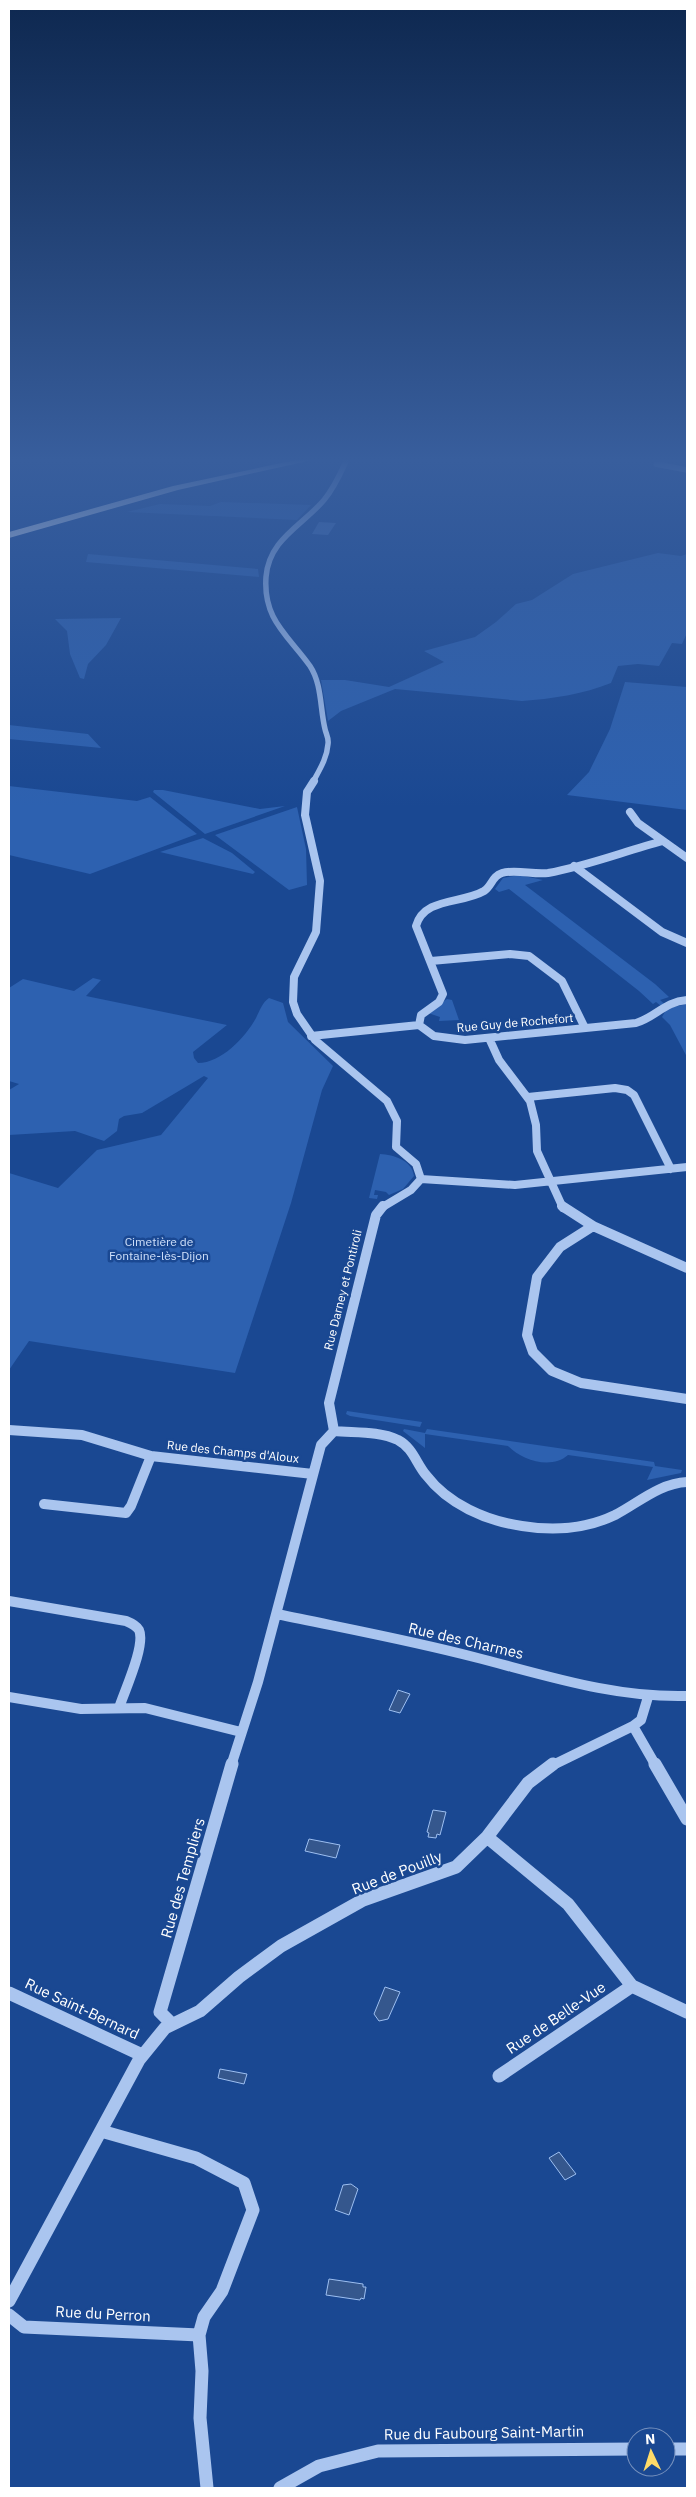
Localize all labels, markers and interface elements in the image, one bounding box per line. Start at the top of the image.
street label: Rue Guy de Rochefort [456,1010,574,1035]
street label: Rue Darney et Pontiroli [320,1228,365,1352]
park label: Cimetière de Fontaine-lès-Dijon [109,1234,209,1263]
street label: Rue des Champs d'Aloux [166,1437,300,1466]
street label: Rue des Charmes [407,1618,526,1663]
street label: Rue des Templiers [156,1816,209,1940]
street label: Rue de Pouilly [349,1846,445,1898]
street label: Rue Saint-Bernard [22,1974,142,2043]
street label: Rue de Belle-Vue [502,1977,609,2058]
street label: Rue du Perron [55,2302,151,2325]
street label: Rue du Faubourg Saint-Martin [384,2421,584,2444]
north arrow [626,2427,676,2477]
text: N [644,2430,656,2448]

